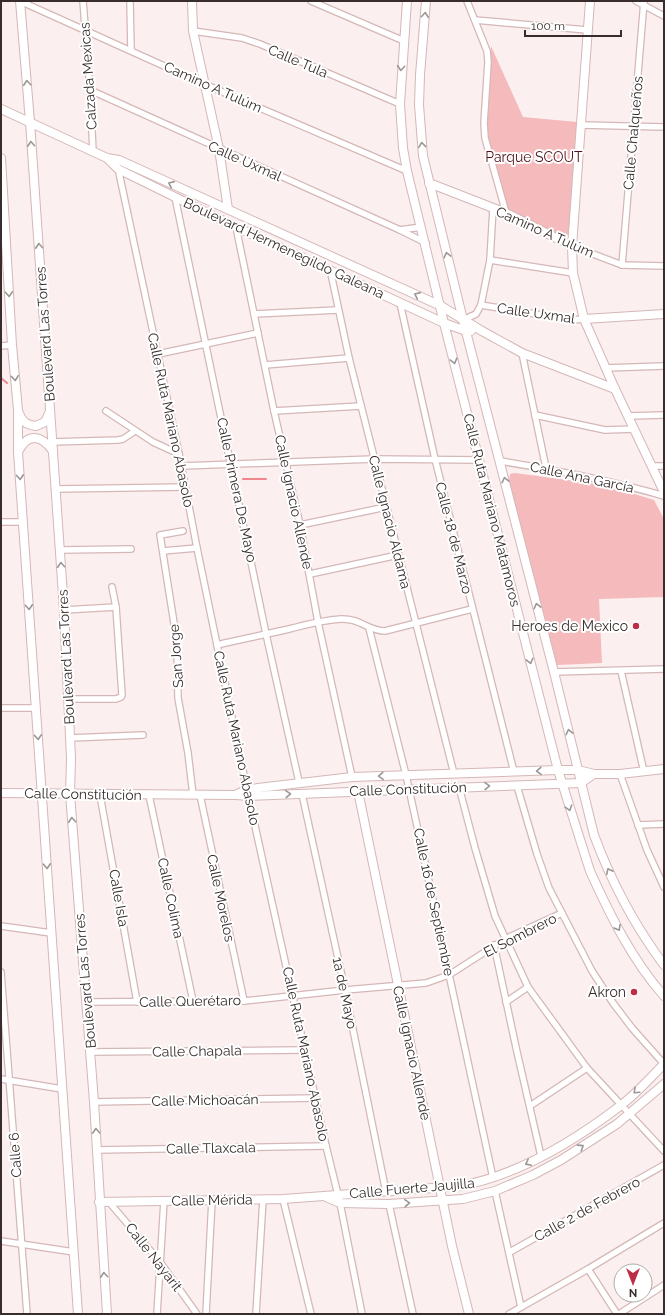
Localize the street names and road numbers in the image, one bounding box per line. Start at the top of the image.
street label: Calzada Mexicas [76,21,100,130]
street label: Calle Tula [266,41,330,81]
street label: Camino A Tulúm [161,58,265,116]
street label: Calle Chalqueños [620,75,646,191]
street label: Calle Uxmal [206,138,284,184]
street label: Boulevard Hermenegildo Galeana [181,194,387,302]
street label: Camino A Tulúm [493,203,597,261]
street label: Boulevard Las Torres [32,266,58,402]
street label: Calle Uxmal [496,300,576,326]
street label: Calle Ruta Mariano Abasolo [145,331,197,509]
street label: Calle Ruta Mariano Matamoros [460,412,524,608]
street label: Calle Primera De Mayo [214,416,260,564]
street label: Calle Ignacio Allende [272,433,316,571]
street label: Calle Ignacio Aldama [366,454,414,590]
street label: Calle Ana García [529,458,635,496]
street label: Calle 18 de Marzo [432,480,476,596]
street label: Boulevard Las Torres [54,589,78,725]
street label: San Jorge [166,624,186,688]
street label: Calle Ruta Mariano Abasolo [211,649,263,827]
street label: Calle Constitución [349,779,467,799]
street label: Calle Constitución [24,785,142,803]
street label: Calle 16 de Septiembre [411,827,457,977]
street label: Calle Morelos [204,853,238,943]
street label: Calle Colima [155,856,187,940]
street label: Calle Isla [106,868,132,928]
street label: El Sombrero [481,910,559,960]
street label: Boulevard Las Torres [71,913,99,1049]
street label: 1a de Mayo [330,956,360,1030]
street label: Calle Ruta Mariano Abasolo [280,965,332,1143]
street label: Calle Ignacio Allende [390,984,434,1122]
street label: Calle Querétaro [139,992,241,1010]
street label: Calle Chapala [152,1042,242,1060]
street label: Calle Michoacán [151,1091,259,1109]
street label: Calle 6 [5,1132,25,1178]
street label: Calle Tlaxcala [166,1139,256,1157]
street label: Calle 2 de Febrero [531,1173,643,1245]
street label: Calle Fuerte Jaujilla [349,1175,475,1201]
street label: Calle Mérida [171,1191,253,1209]
street label: Calle Nayarit [122,1220,186,1295]

